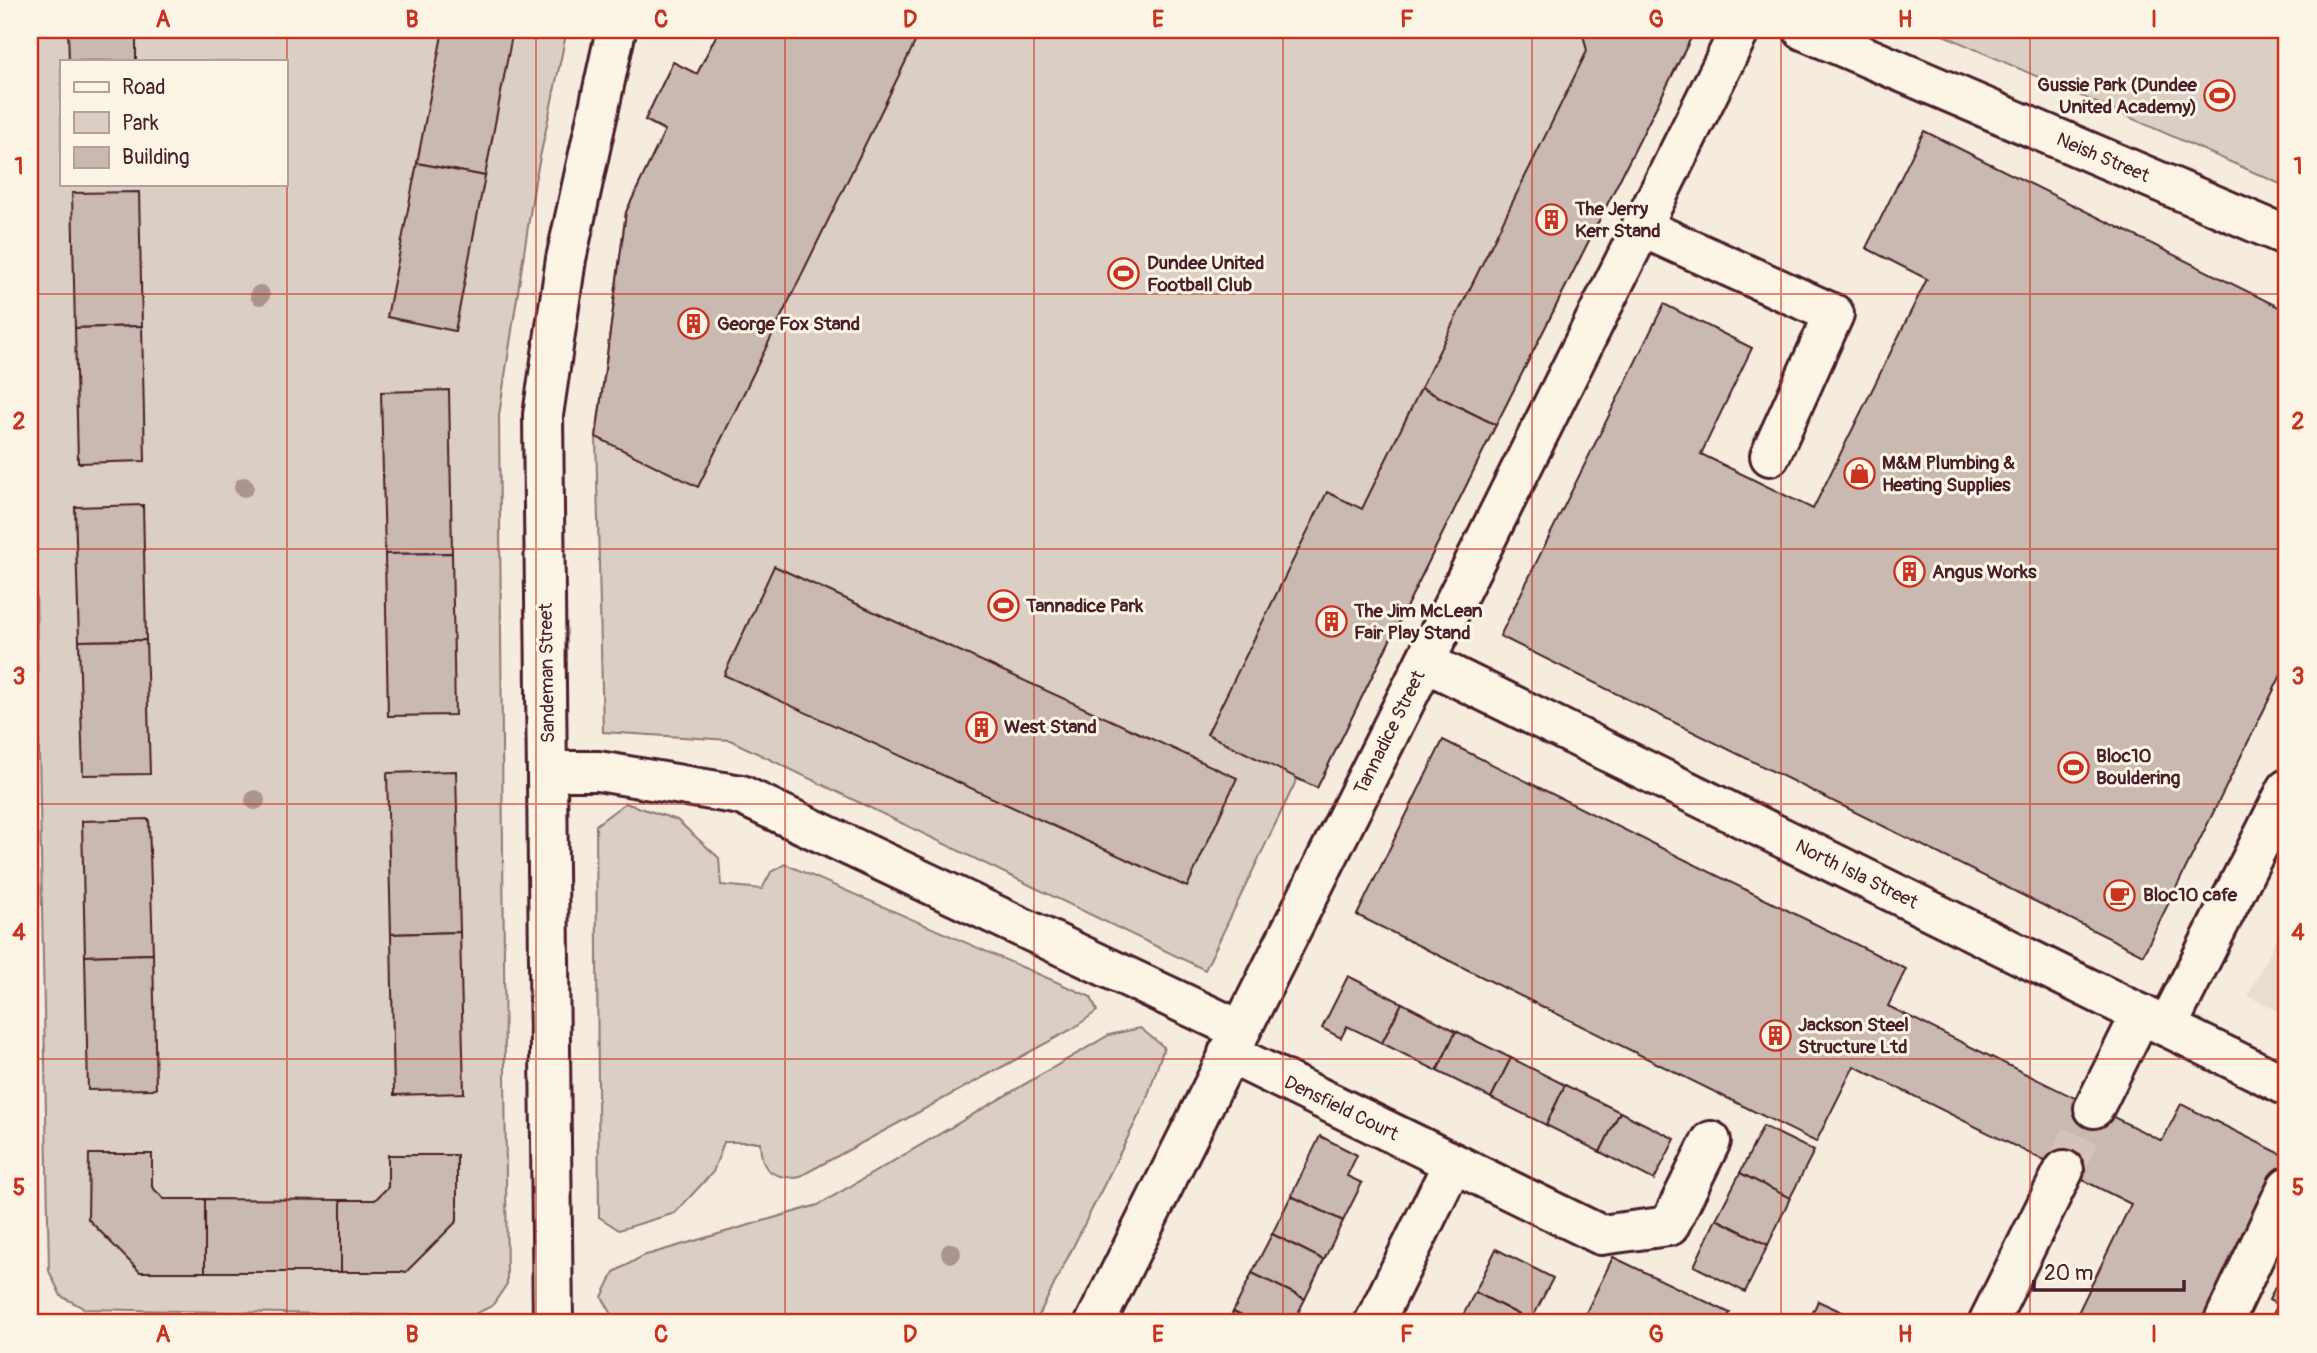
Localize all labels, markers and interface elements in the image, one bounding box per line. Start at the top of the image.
text: A [156,5,171,34]
text: B [405,5,419,34]
text: C [654,5,668,34]
text: D [903,5,917,34]
text: E [1152,5,1164,34]
text: F [1400,5,1414,34]
text: G [1648,5,1664,34]
text: H [1898,5,1912,34]
text: I [2151,5,2157,34]
legend [60,60,287,186]
place label: Gussie Park (Dundee United Academy) [2037,73,2198,119]
text: Road [122,74,166,101]
sports icon: Gussie Park (Dundee United Academy) [2203,79,2237,113]
text: Park [122,110,159,137]
street label: Neish Street [2053,127,2153,188]
text: Building [122,144,189,171]
text: 1 [15,152,24,181]
text: 1 [2294,152,2303,181]
place label: The Jerry Kerr Stand [1574,197,1661,243]
building icon: The Jerry Kerr Stand [1535,203,1569,237]
place label: Dundee United Football Club [1147,251,1264,297]
sports icon: Dundee United Football Club [1107,257,1141,291]
building icon: George Fox Stand [677,307,711,341]
place label: George Fox Stand [717,312,860,336]
text: 2 [13,407,26,436]
text: 2 [2292,407,2305,436]
place label: M&M Plumbing & Heating Supplies [1882,451,2015,497]
shop icon: M&M Plumbing & Heating Supplies [1842,457,1876,491]
building icon: Angus Works [1892,555,1926,589]
place label: Angus Works [1932,560,2037,584]
sports icon: Tannadice Park [986,589,1020,623]
place label: Tannadice Park [1025,594,1144,618]
place label: The Jim McLean Fair Play Stand [1353,599,1483,645]
street label: Sandeman Street [534,602,560,743]
building icon: The Jim McLean Fair Play Stand [1314,605,1348,639]
text: 3 [13,662,25,691]
text: 3 [2292,662,2304,691]
street label: Tannadice Street [1349,666,1431,798]
building icon: West Stand [964,710,998,744]
place label: West Stand [1004,715,1097,739]
place label: Bloc10 Bouldering [2096,744,2181,790]
sports icon: Bloc10 Bouldering [2056,750,2090,784]
street label: North Isla Street [1791,834,1922,915]
cafe icon: Bloc10 cafe [2103,878,2137,912]
place label: Bloc10 cafe [2143,883,2238,907]
text: 4 [12,918,26,947]
text: 4 [2291,918,2305,947]
place label: Jackson Steel Structure Ltd [1798,1013,1909,1059]
building icon: Jackson Steel Structure Ltd [1758,1019,1792,1053]
street label: Densfield Court [1280,1070,1403,1146]
text: 5 [13,1173,25,1202]
text: 5 [2292,1173,2304,1202]
scale bar [2034,1248,2184,1292]
text: 20 m [2044,1260,2093,1287]
text: A [156,1320,171,1349]
text: B [405,1320,419,1349]
text: C [654,1320,668,1349]
text: D [903,1320,917,1349]
text: E [1152,1320,1164,1349]
text: F [1400,1320,1414,1349]
text: G [1648,1320,1664,1349]
text: H [1898,1320,1912,1349]
text: I [2151,1320,2157,1349]

